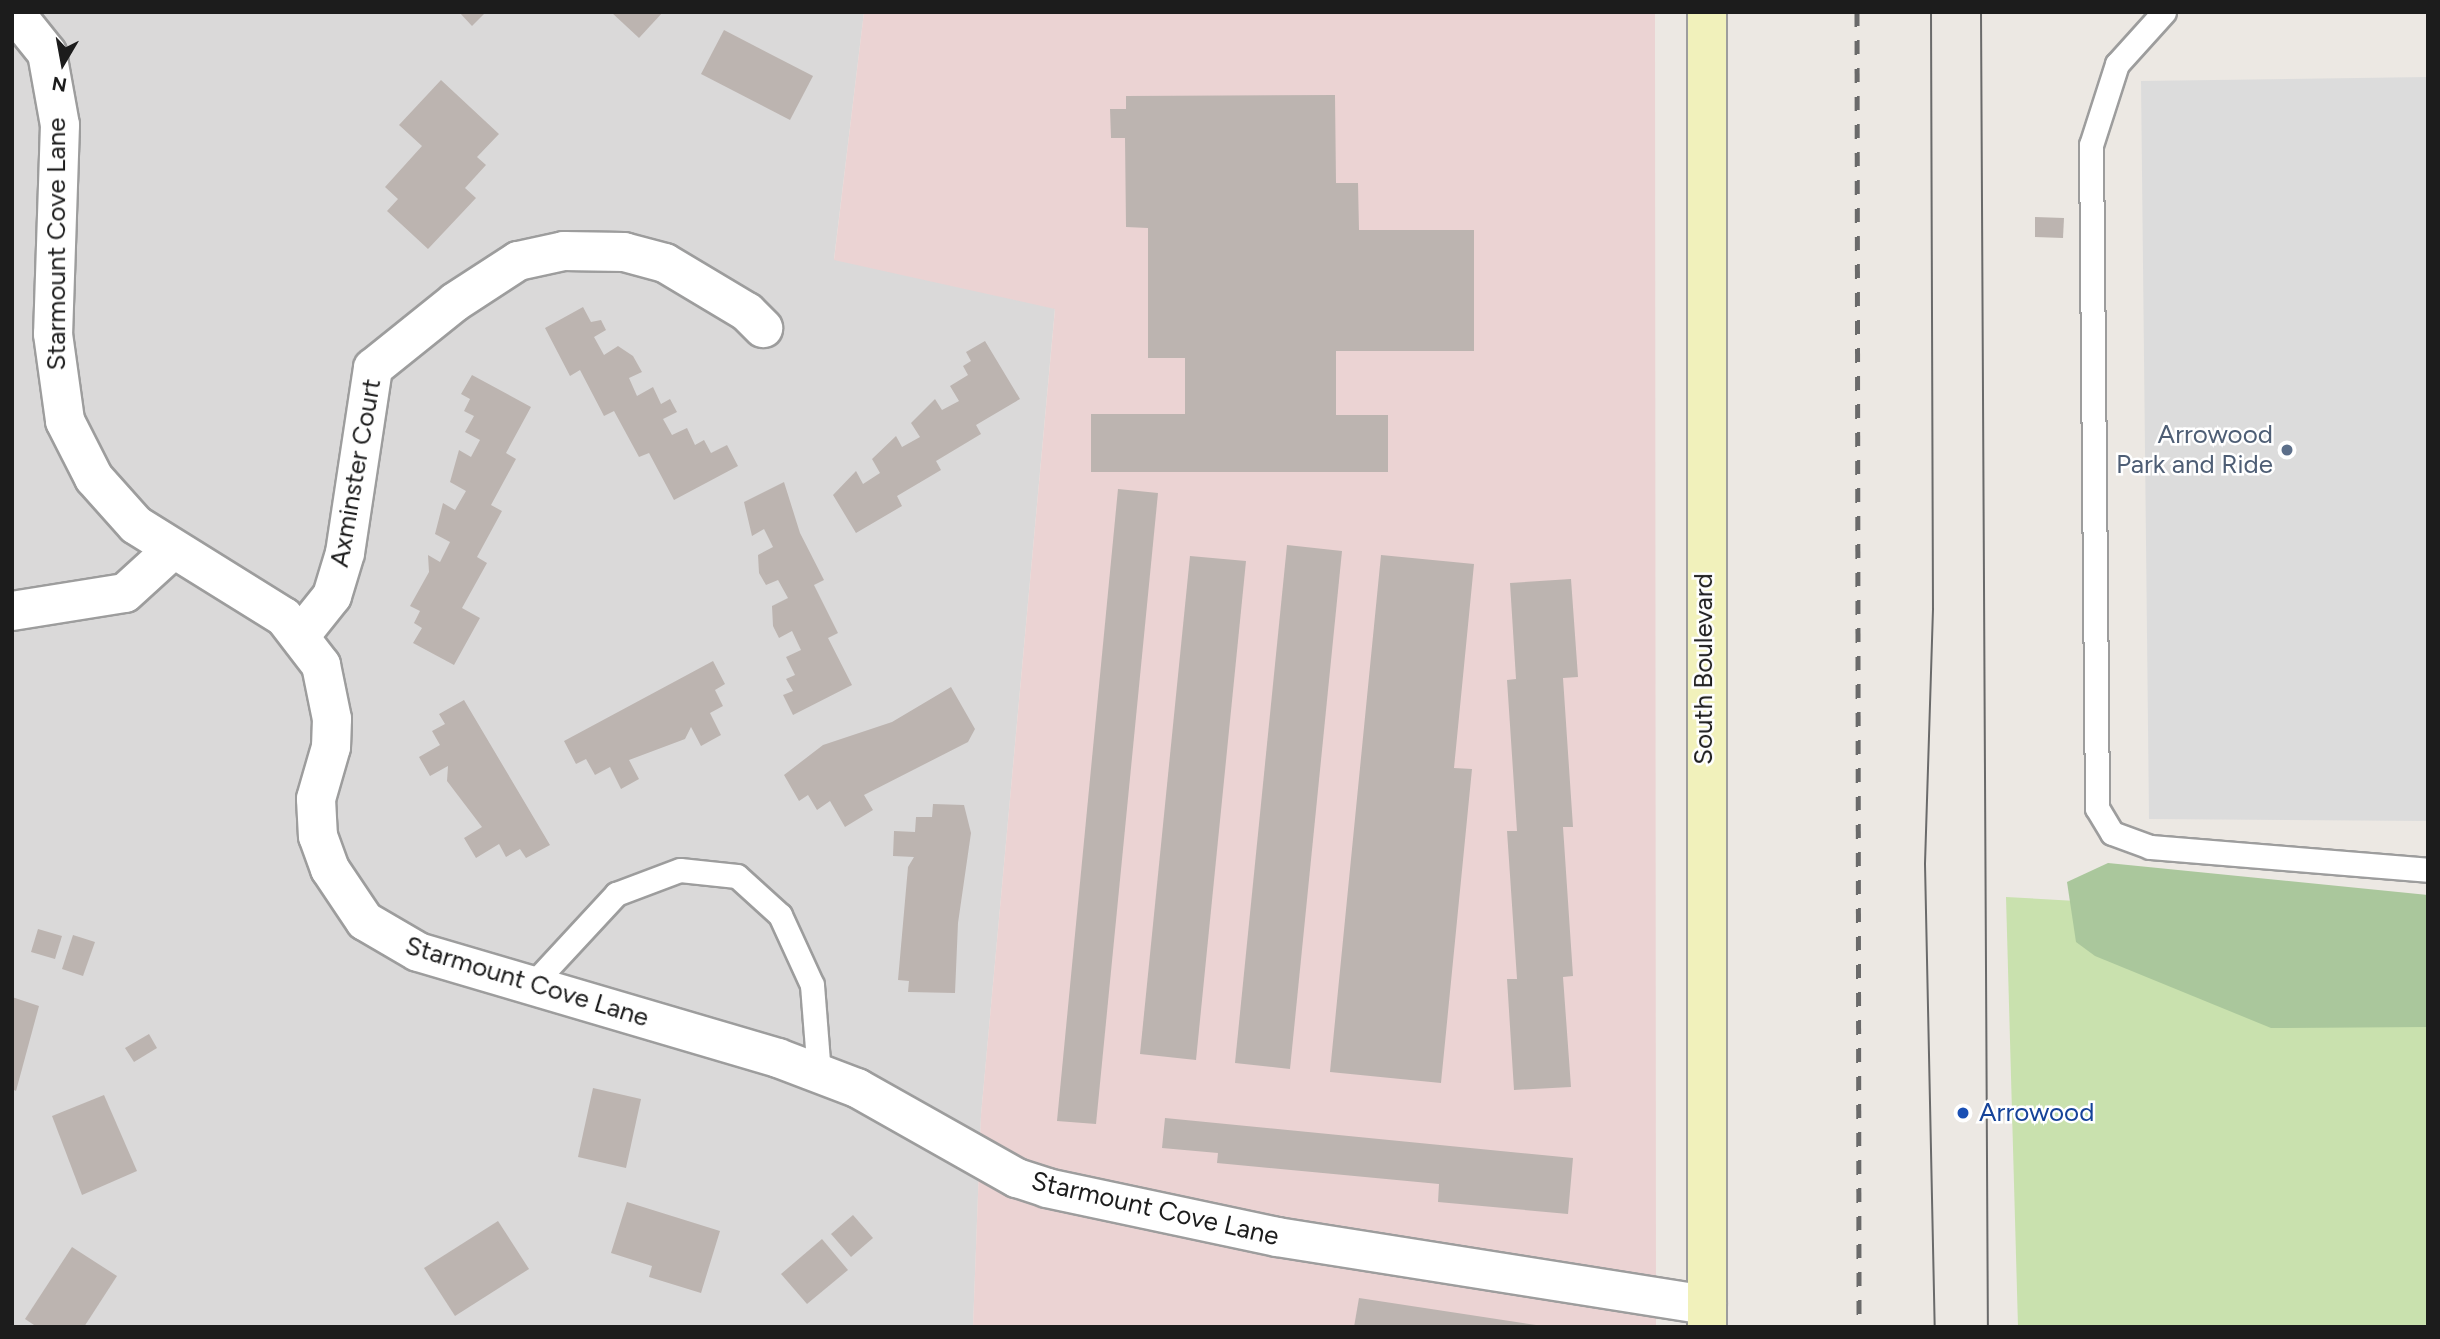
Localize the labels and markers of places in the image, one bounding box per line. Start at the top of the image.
place label: Arrowood Park and Ride [2116,419,2273,480]
marker: Arrowood Park and Ride [2279,442,2295,458]
place label: Arrowood [1979,1097,2094,1129]
marker: Arrowood [1953,1103,1973,1123]

